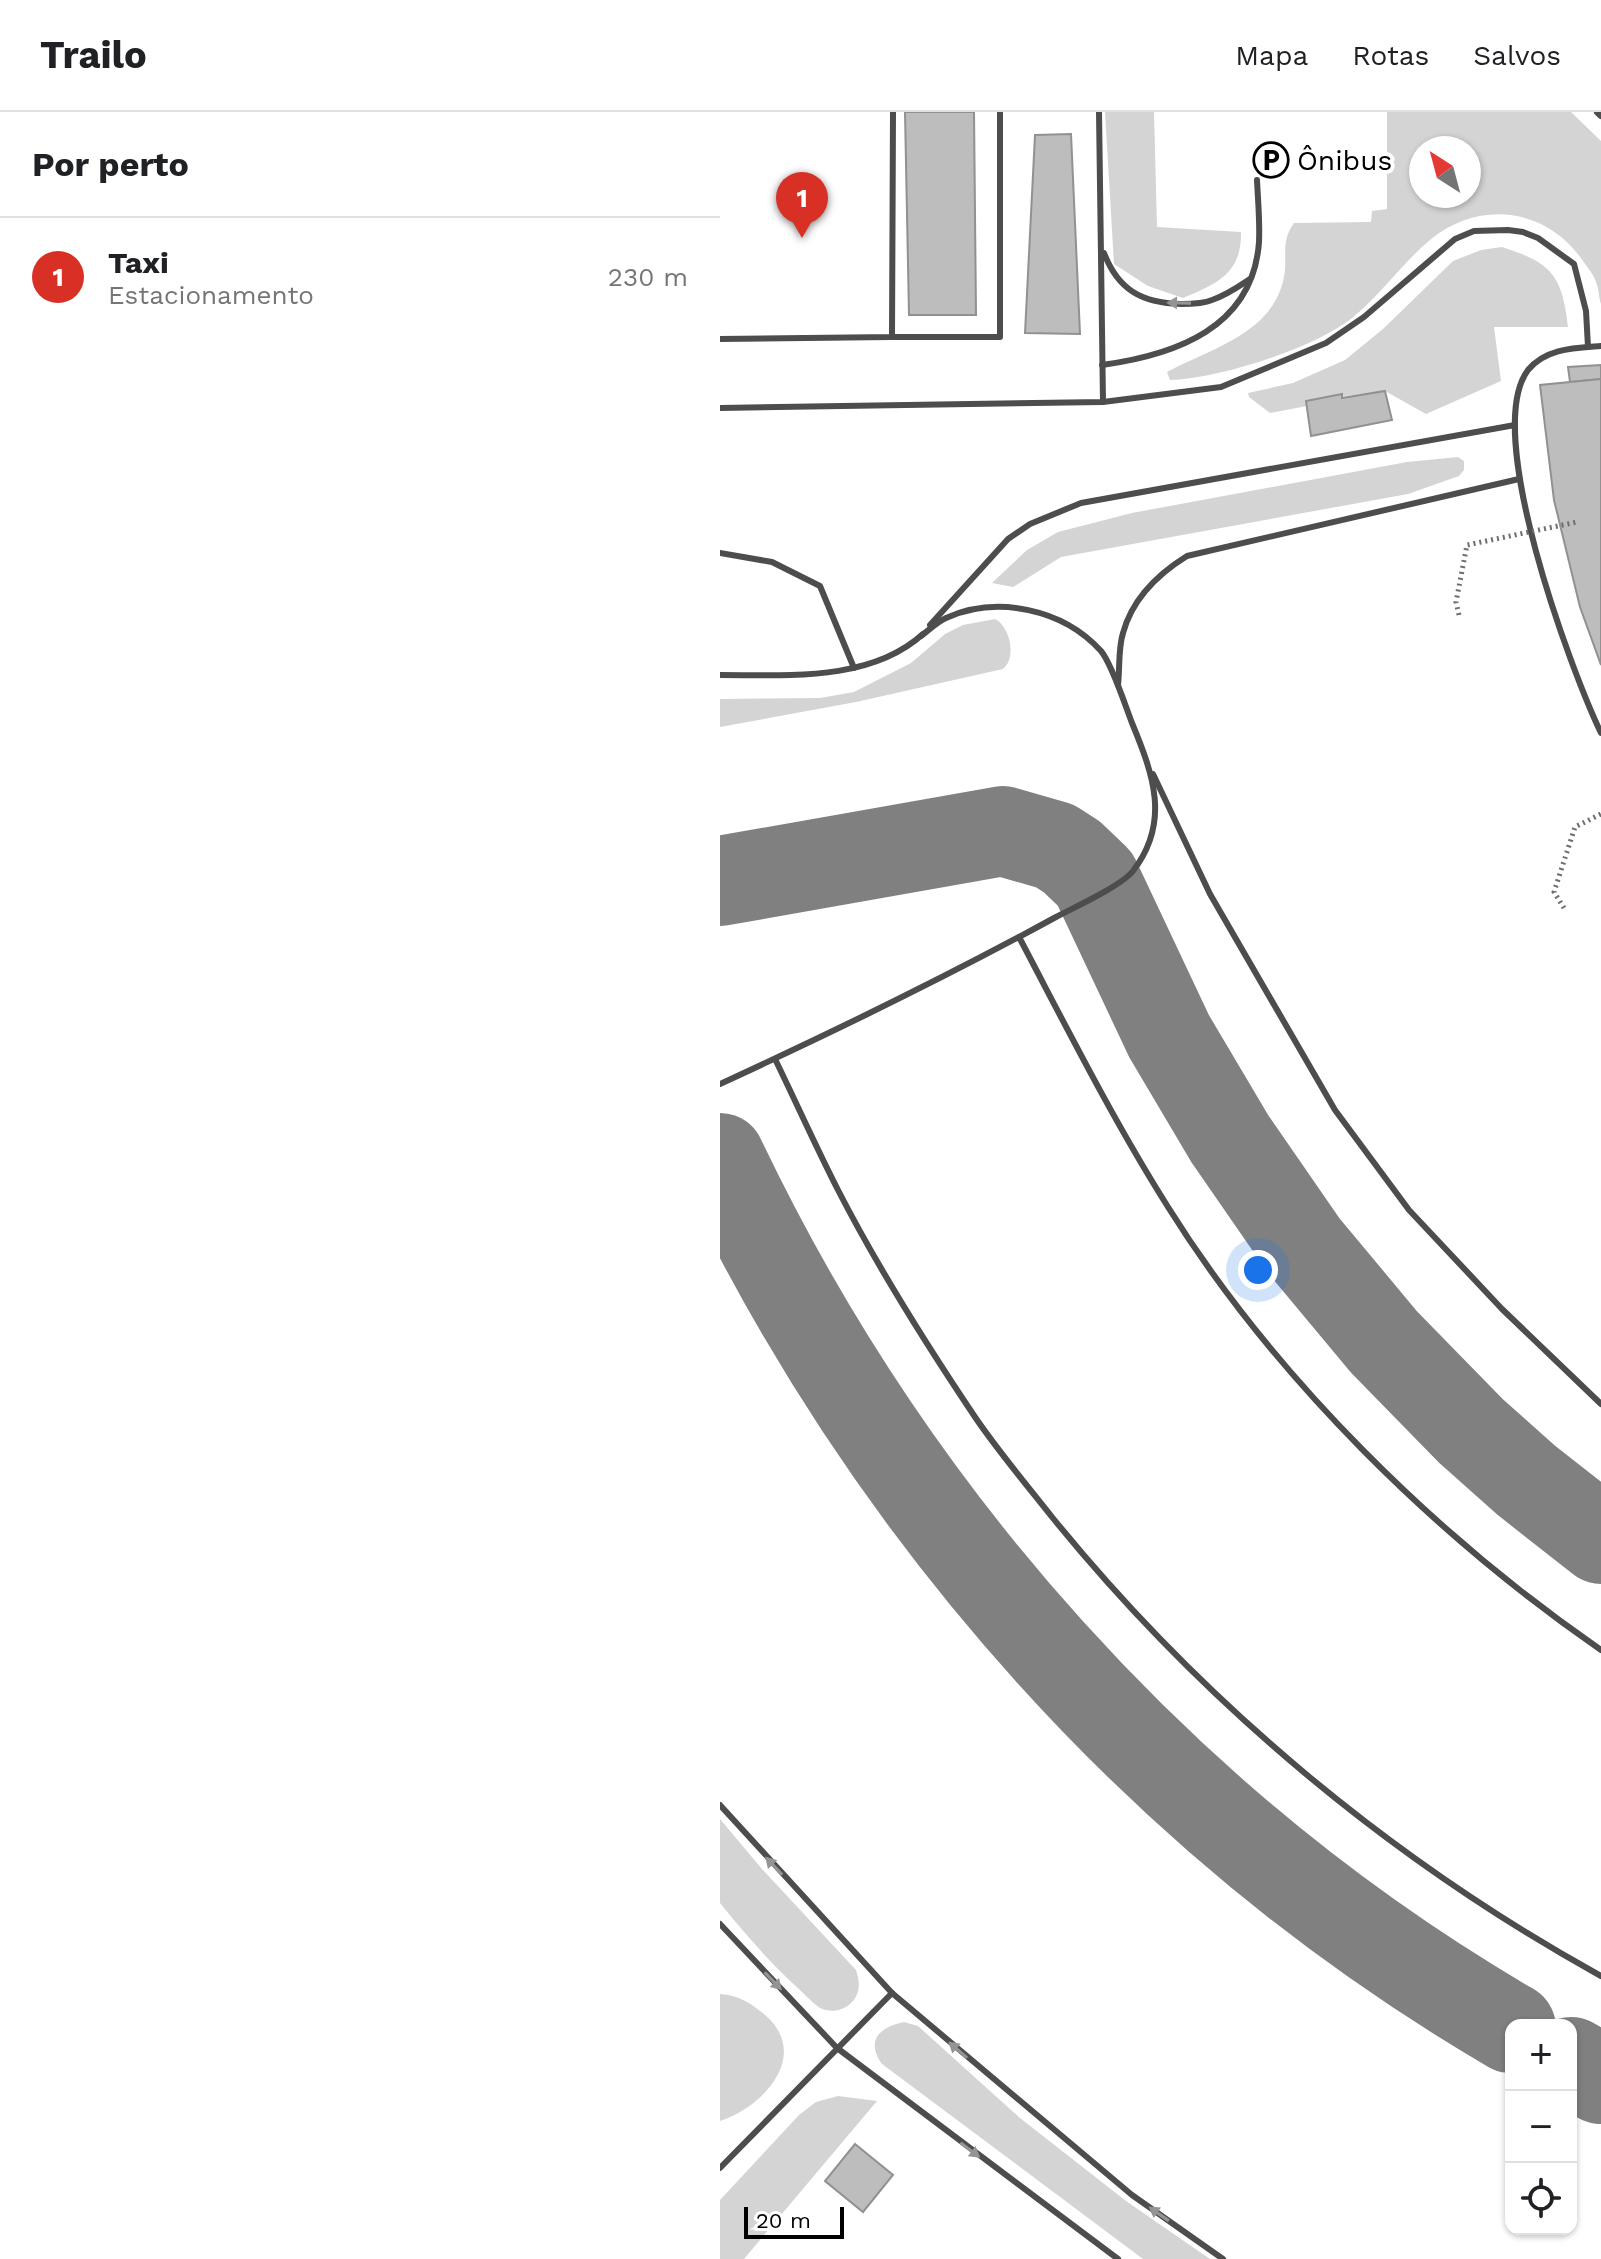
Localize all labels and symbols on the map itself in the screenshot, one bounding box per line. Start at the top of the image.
north arrow [1409,136,1481,208]
parking icon: Ônibus [1252,141,1290,179]
place label: Ônibus [1297,144,1392,177]
pin: 1 [776,172,828,238]
one-way arrow [1166,297,1191,309]
your location [1238,1250,1278,1290]
one-way arrow [766,1857,784,1876]
one-way arrow [763,1971,782,1990]
one-way arrow [948,2042,968,2059]
one-way arrow [959,2142,981,2158]
scale bar [744,2203,844,2239]
one-way arrow [1149,2207,1170,2222]

